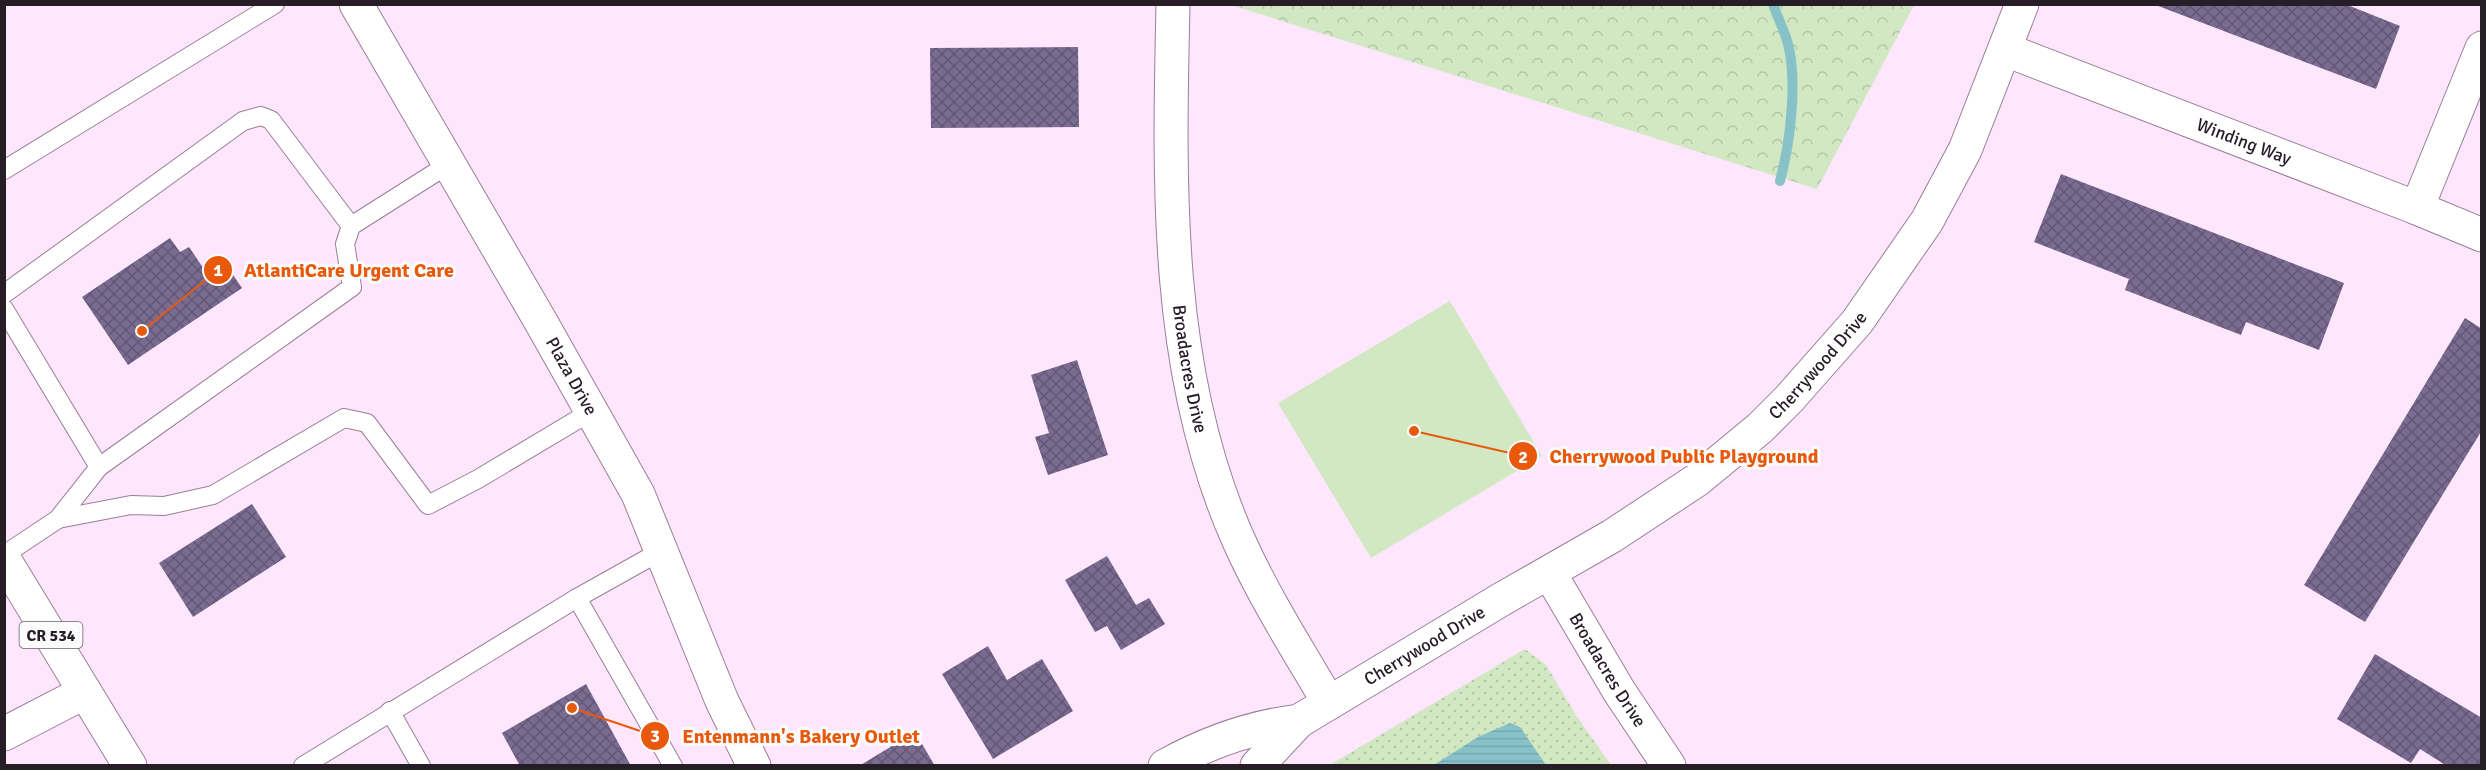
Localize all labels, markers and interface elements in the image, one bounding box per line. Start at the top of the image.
street label: Winding Way [2194,113,2295,170]
callout: AtlantiCare Urgent Care [203,251,466,289]
text: AtlantiCare Urgent Care [244,258,454,283]
text: 1 [213,259,223,281]
street label: Broadacres Drive [1168,304,1212,435]
street label: Cherrywood Drive [1764,307,1872,424]
street label: Plaza Drive [541,333,602,419]
callout: Cherrywood Public Playground [1508,437,1831,475]
text: Cherrywood Public Playground [1550,444,1819,469]
text: 2 [1518,446,1528,468]
street label: Cherrywood Drive [1360,601,1489,690]
street label: Broadacres Drive [1564,609,1651,731]
road number: CR 534 [20,622,82,648]
callout: Entenmann's Bakery Outlet [640,717,931,755]
text: Entenmann's Bakery Outlet [682,724,920,749]
text: 3 [650,725,660,747]

